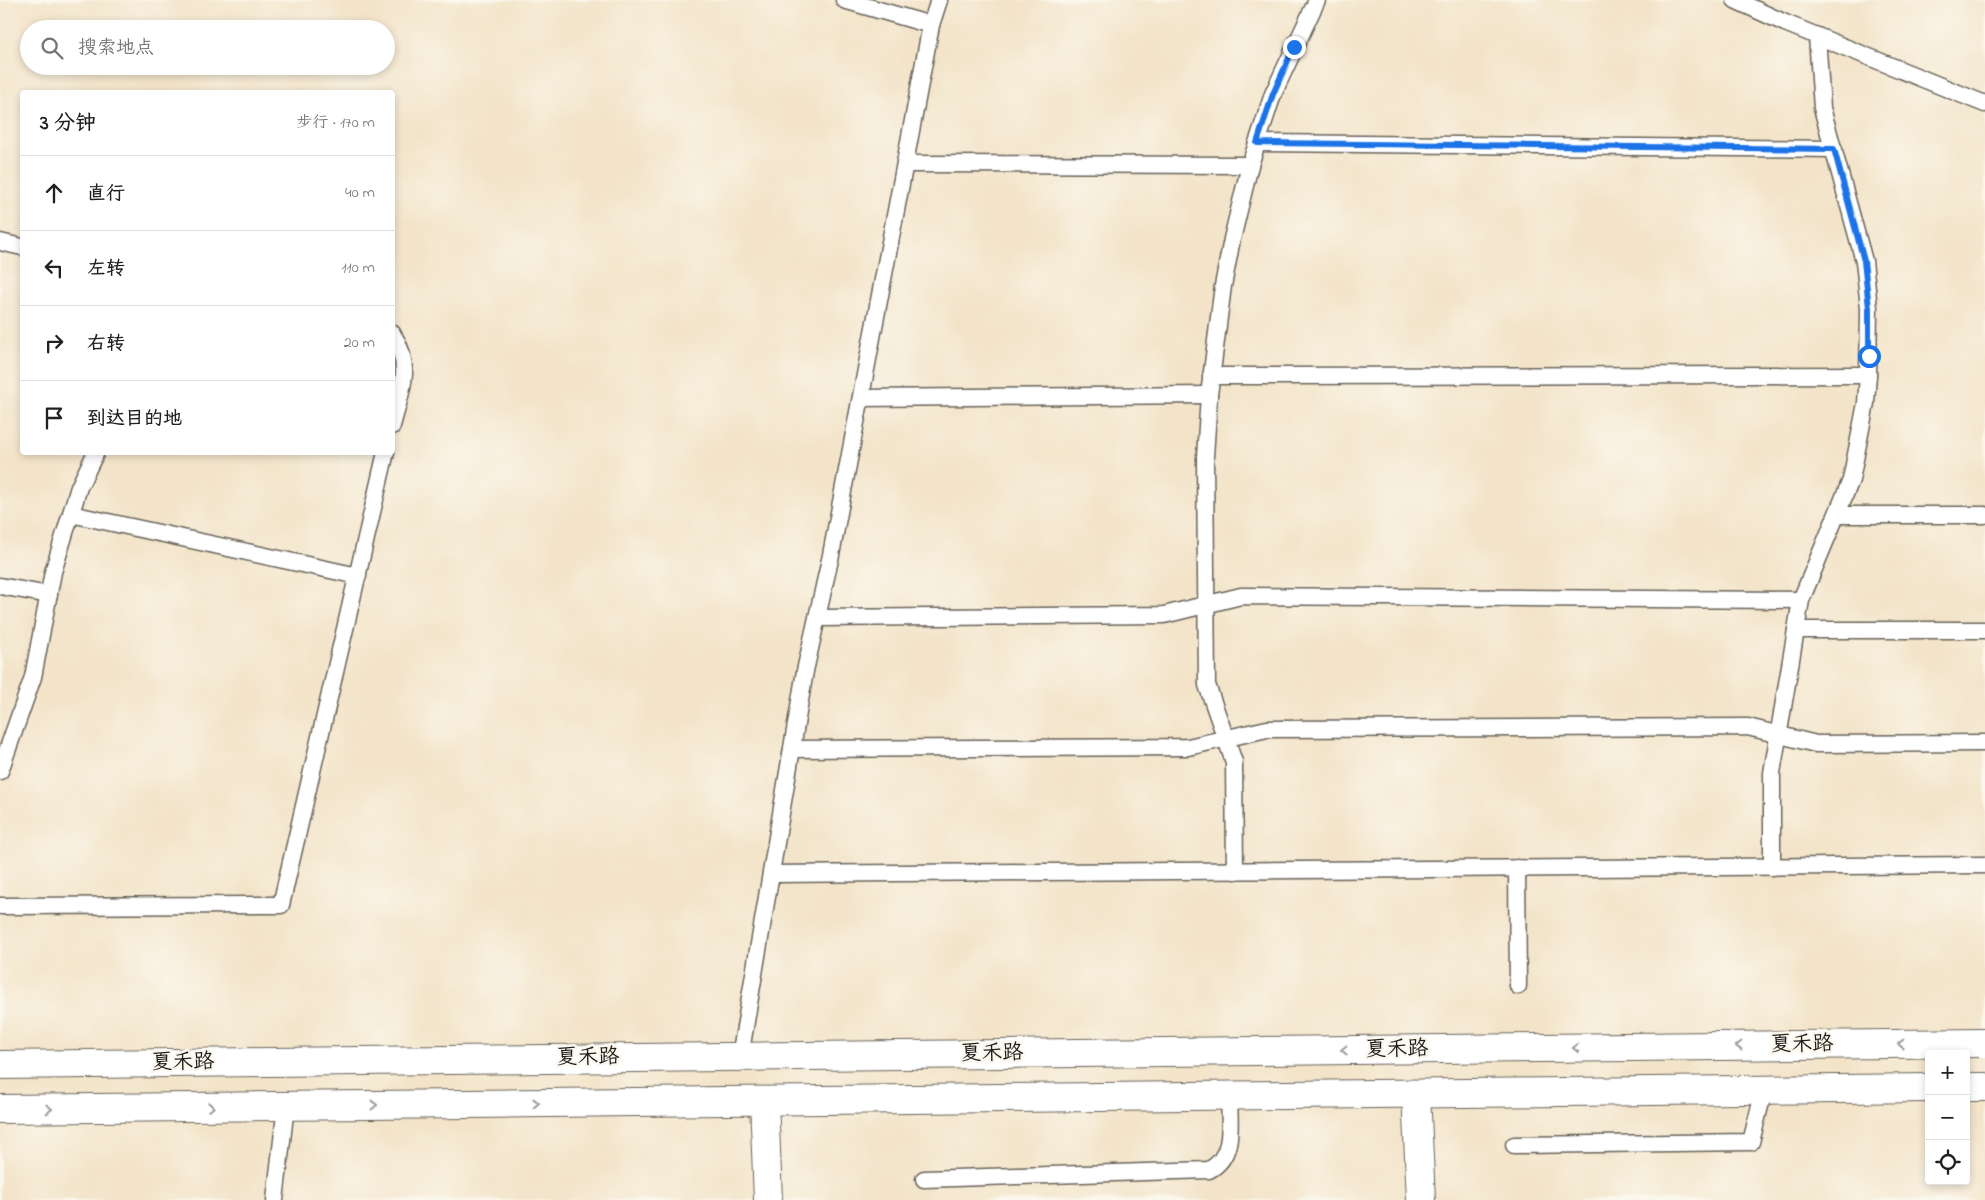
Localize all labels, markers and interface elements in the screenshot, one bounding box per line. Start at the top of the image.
search box [20,20,395,75]
icon: search [38,34,66,62]
text: 搜索地点 [78,35,154,62]
route end [1283,36,1306,59]
text: 3 分钟 [40,109,96,139]
text: 步行 · 170 m [297,111,375,135]
icon: ahead [40,179,68,207]
text: 直行 [87,181,125,208]
text: 40 m [345,181,375,205]
icon: left [40,254,68,282]
text: 左转 [87,256,125,283]
text: 110 m [341,256,375,280]
icon: right [40,329,68,357]
text: 右转 [87,331,125,358]
text: 20 m [344,331,375,355]
route start [1858,345,1881,368]
icon: arrive [40,404,68,432]
text: 到达目的地 [87,406,182,433]
street label: 夏禾路 [1770,1029,1834,1061]
street label: 夏禾路 [1365,1034,1429,1066]
street label: 夏禾路 [960,1038,1024,1070]
one-way arrow [1897,1039,1905,1049]
one-way arrow [1735,1041,1742,1051]
street label: 夏禾路 [556,1042,620,1074]
one-way arrow [1572,1043,1580,1053]
one-way arrow [1340,1045,1348,1055]
street label: 夏禾路 [151,1047,215,1079]
map controls [1925,1050,1970,1185]
button: + [1925,1050,1970,1095]
button: − [1925,1095,1970,1140]
one-way arrow [532,1098,540,1109]
one-way arrow [370,1100,378,1110]
one-way arrow [208,1102,215,1112]
one-way arrow [45,1104,53,1114]
button: locate [1925,1140,1970,1185]

